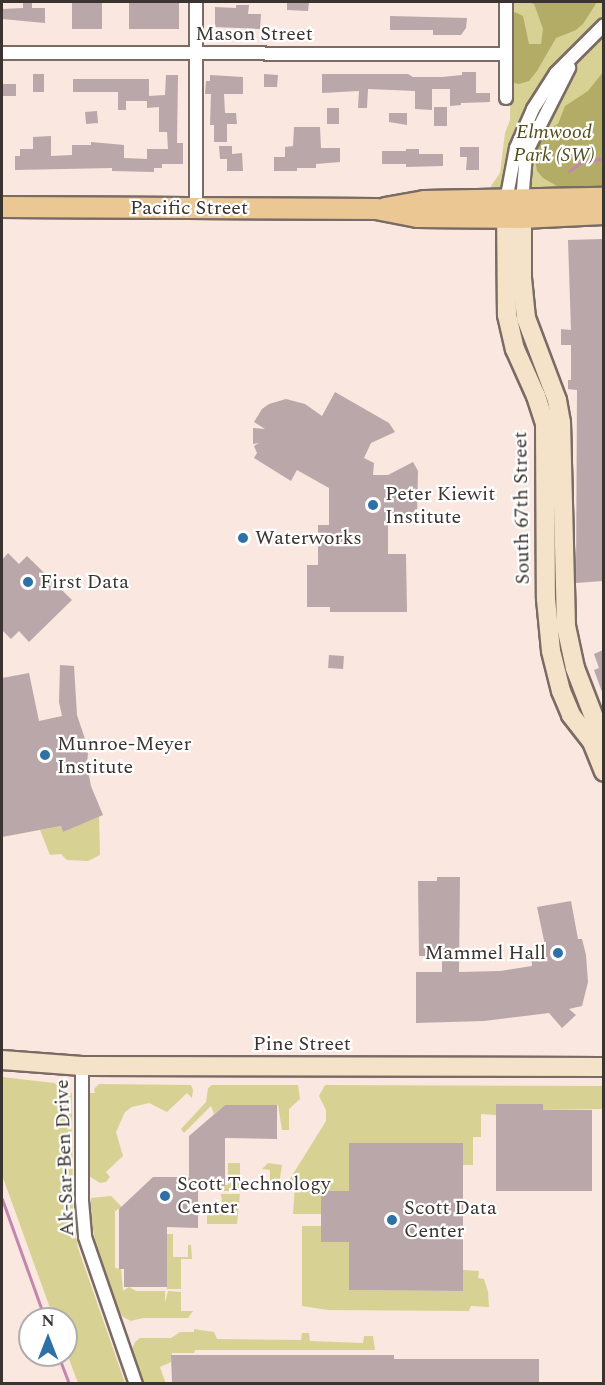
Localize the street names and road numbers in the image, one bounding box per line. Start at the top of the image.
street label: Mason Street [195,22,313,46]
street label: Pacific Street [130,196,248,220]
street label: South 67th Street [509,431,535,585]
street label: Pine Street [253,1032,351,1056]
street label: Ak-Sar-Ben Drive [50,1079,80,1237]

